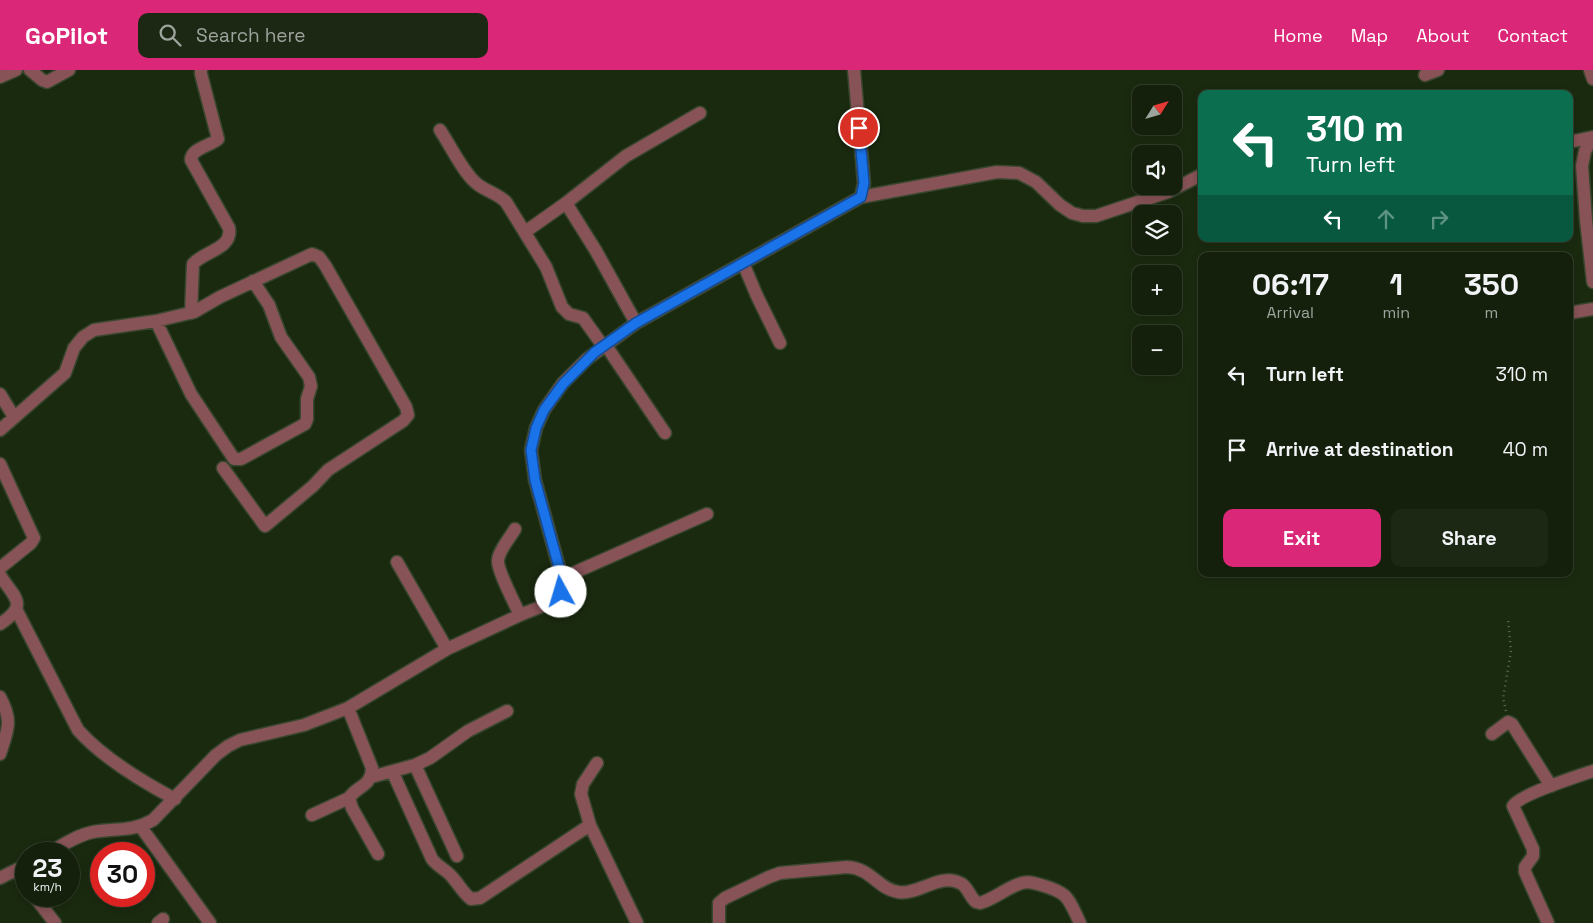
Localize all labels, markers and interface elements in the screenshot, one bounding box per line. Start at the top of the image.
search box [138,13,488,58]
text: GoPilot [25,20,108,51]
icon: search [156,21,184,49]
text: Search here [196,23,306,48]
text: Home [1274,24,1323,47]
text: Map [1351,24,1388,47]
text: About [1416,24,1470,47]
text: Contact [1498,24,1568,47]
north arrow [1132,85,1182,135]
map controls [1132,85,1182,375]
pin [838,107,880,149]
text: 310 m [1306,107,1404,151]
icon: left [1223,110,1288,175]
icon: arrive [845,114,873,142]
button: sound [1132,145,1182,195]
text: Turn left [1306,150,1396,178]
button: layers [1132,205,1182,255]
icon: left [1319,205,1347,233]
icon: ahead [1372,205,1400,233]
icon: right [1425,205,1453,233]
button: + [1132,265,1182,315]
text: 06:17 [1252,265,1329,304]
text: 1 [1389,265,1403,304]
text: 350 [1464,265,1519,304]
text: Arrival [1266,302,1314,323]
text: min [1382,302,1410,323]
text: m [1485,302,1498,323]
button: − [1132,325,1182,375]
icon: left [1223,361,1251,389]
text: Turn left [1266,362,1344,387]
text: 310 m [1495,362,1548,387]
icon: arrive [1223,436,1251,464]
text: Arrive at destination [1266,437,1454,462]
text: 40 m [1503,437,1548,462]
button: Exit [1223,509,1381,567]
button: Share [1391,509,1548,567]
position arrow [534,565,586,617]
speed limit sign: 30 [90,842,155,907]
text: 23 [32,852,63,884]
text: km/h [33,879,62,895]

